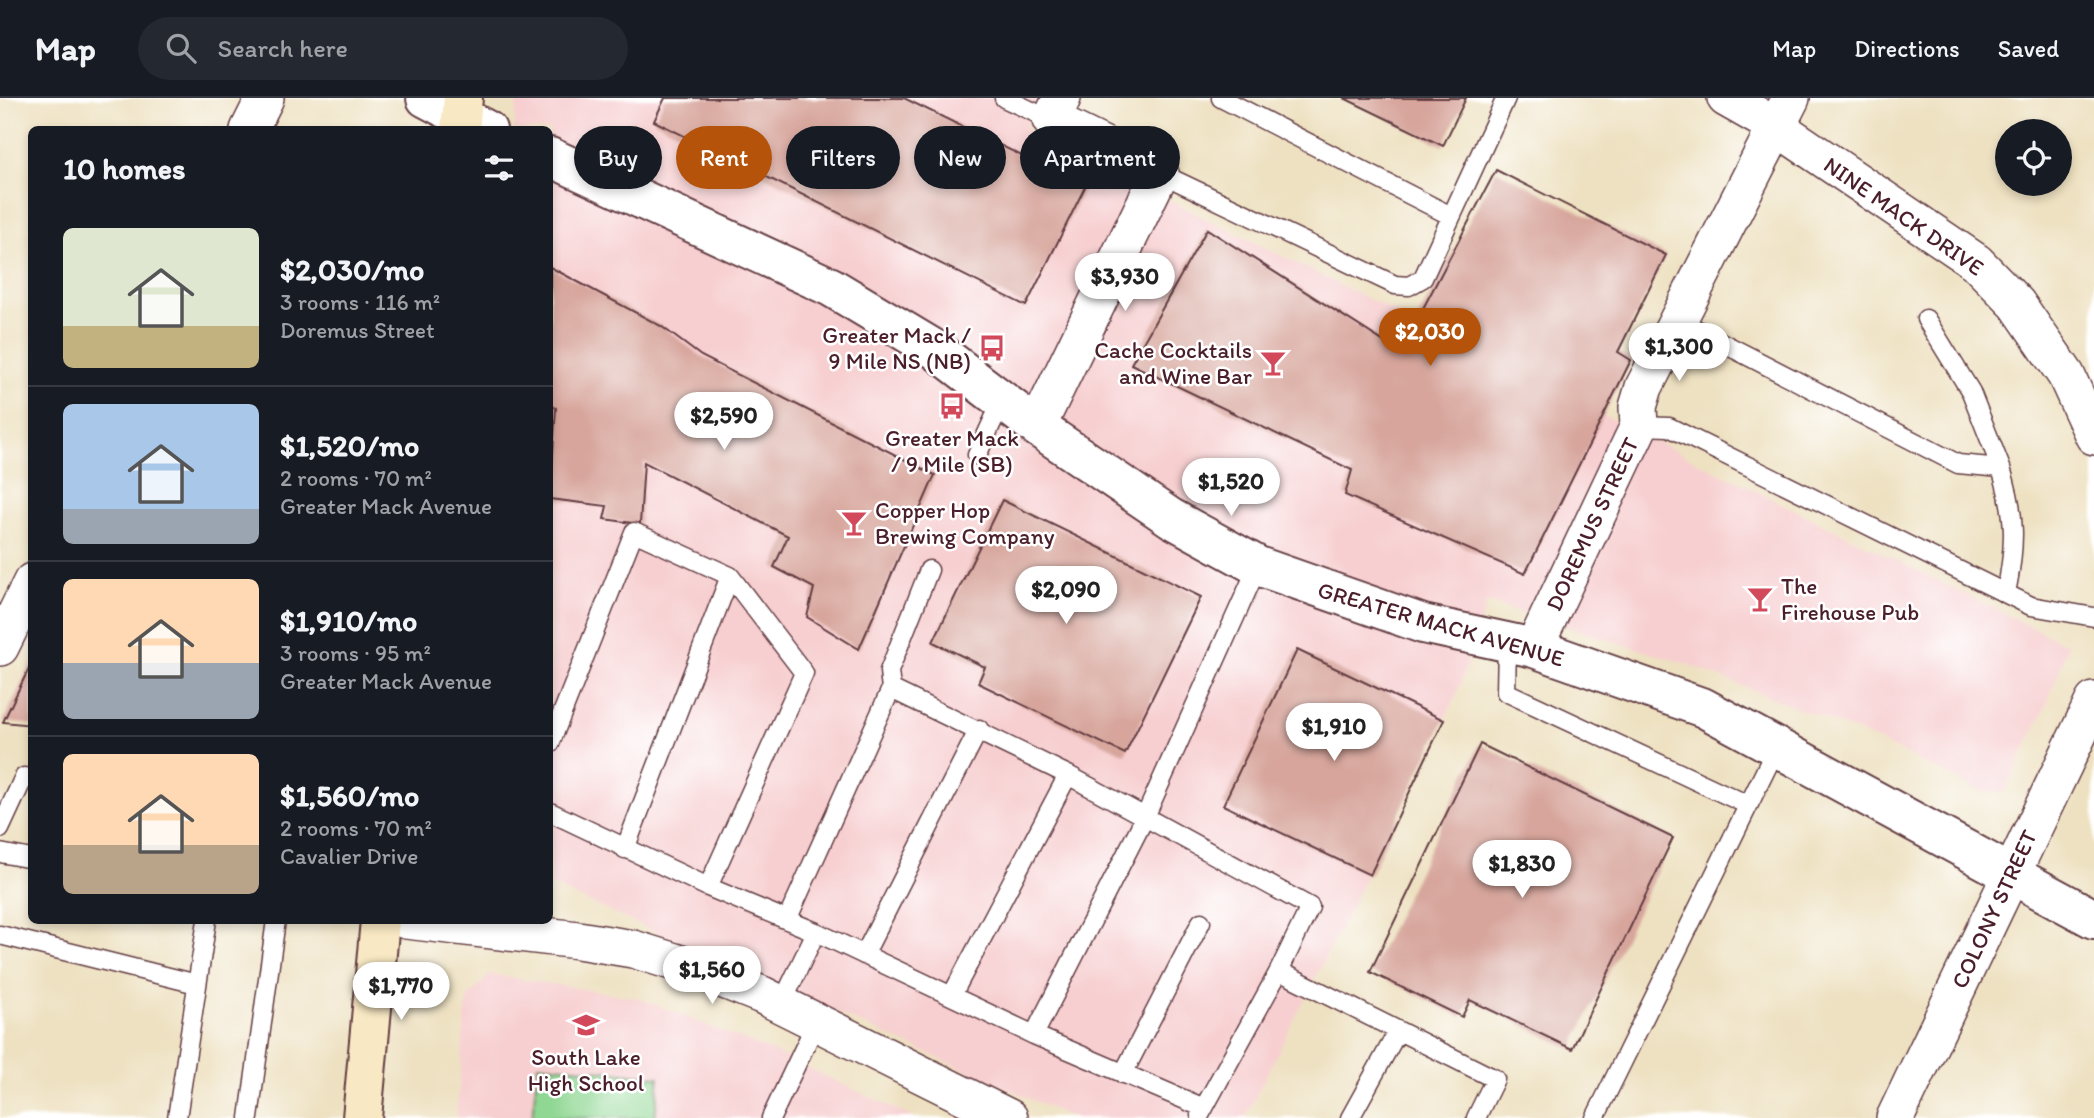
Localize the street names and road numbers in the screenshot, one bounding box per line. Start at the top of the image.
street label: NINE MACK DRIVE [1819,150,1989,282]
street label: DOREMUS STREET [1539,433,1645,615]
street label: GREATER MACK AVENUE [1315,575,1567,673]
street label: COLONY STREET [1945,825,2043,993]

